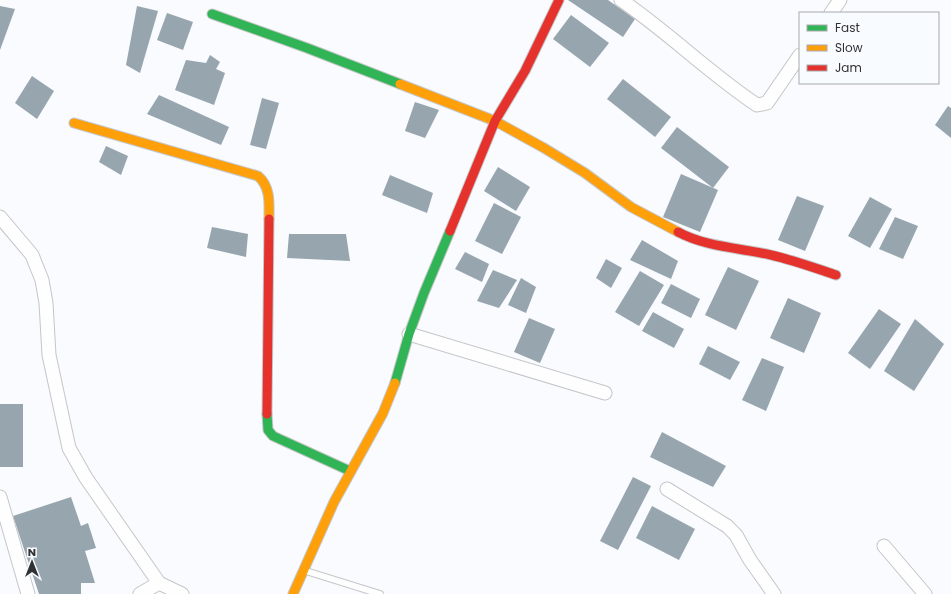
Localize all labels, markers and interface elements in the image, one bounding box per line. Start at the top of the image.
legend [799,12,939,84]
text: Fast [835,19,860,36]
text: Slow [835,39,863,56]
text: Jam [835,59,862,76]
north arrow [12,542,52,582]
text: N [28,544,36,560]

